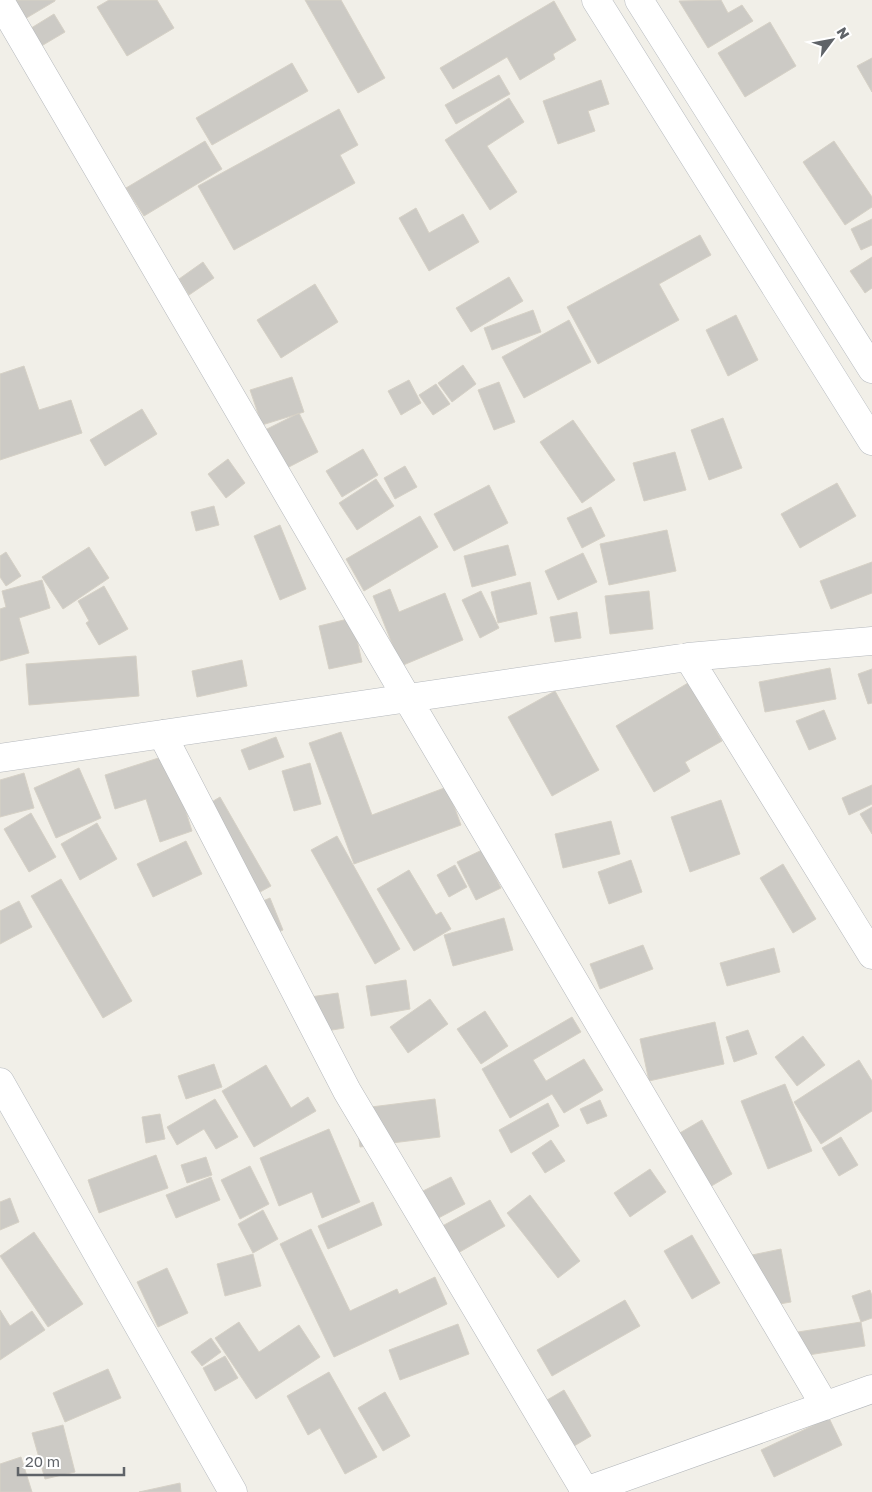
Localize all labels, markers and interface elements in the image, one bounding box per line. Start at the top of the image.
north arrow [807,15,857,65]
text: N [833,24,853,42]
scale bar [18,1444,124,1476]
text: 20 m [25,1452,60,1470]

